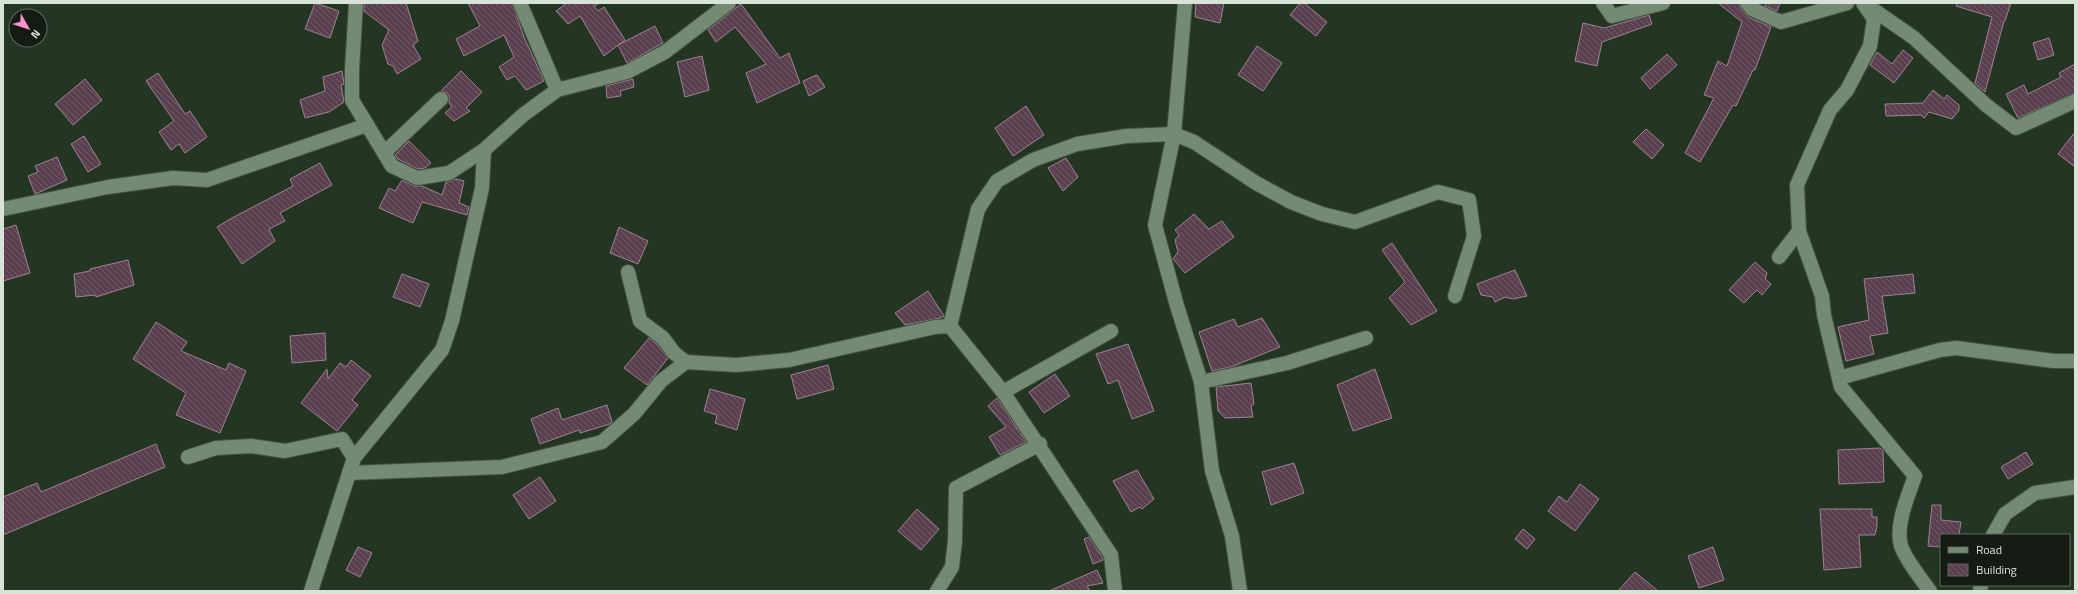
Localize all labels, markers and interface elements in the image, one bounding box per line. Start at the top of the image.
north arrow [8,8,48,48]
text: N [27,26,44,42]
legend [1940,534,2070,586]
text: Road [1976,540,2002,559]
text: Building [1976,560,2017,579]

